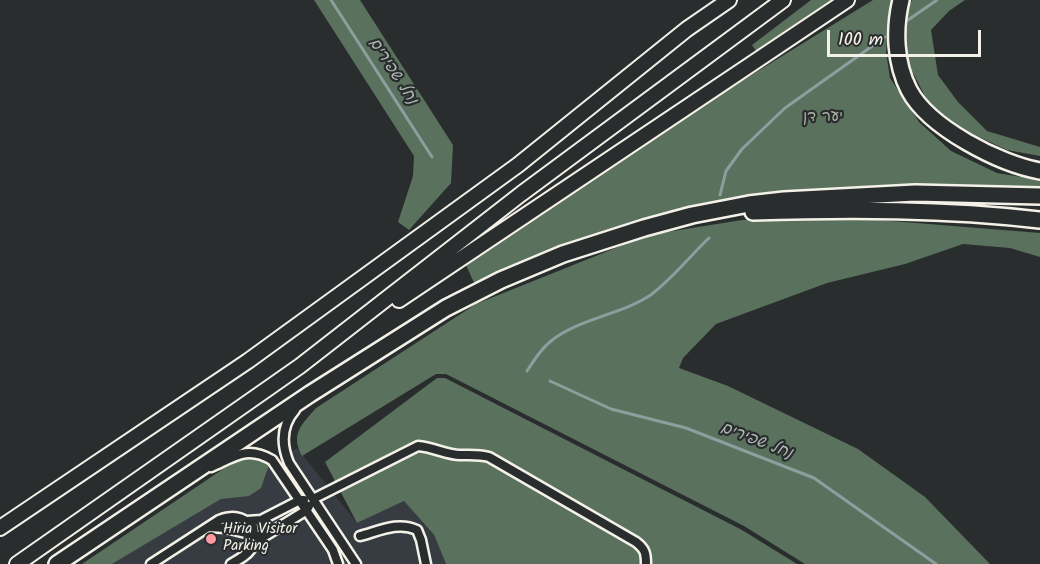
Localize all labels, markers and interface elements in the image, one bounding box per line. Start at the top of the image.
scale bar [830,18,984,56]
text: 100 m [838,26,883,55]
water label: נחל שפירים [364,35,420,109]
park label: יער דן [803,109,843,127]
water label: נחל שפירים [718,420,794,464]
place label: Hiria Visitor Parking [223,521,297,556]
marker: Hiria Visitor Parking [204,532,218,546]

